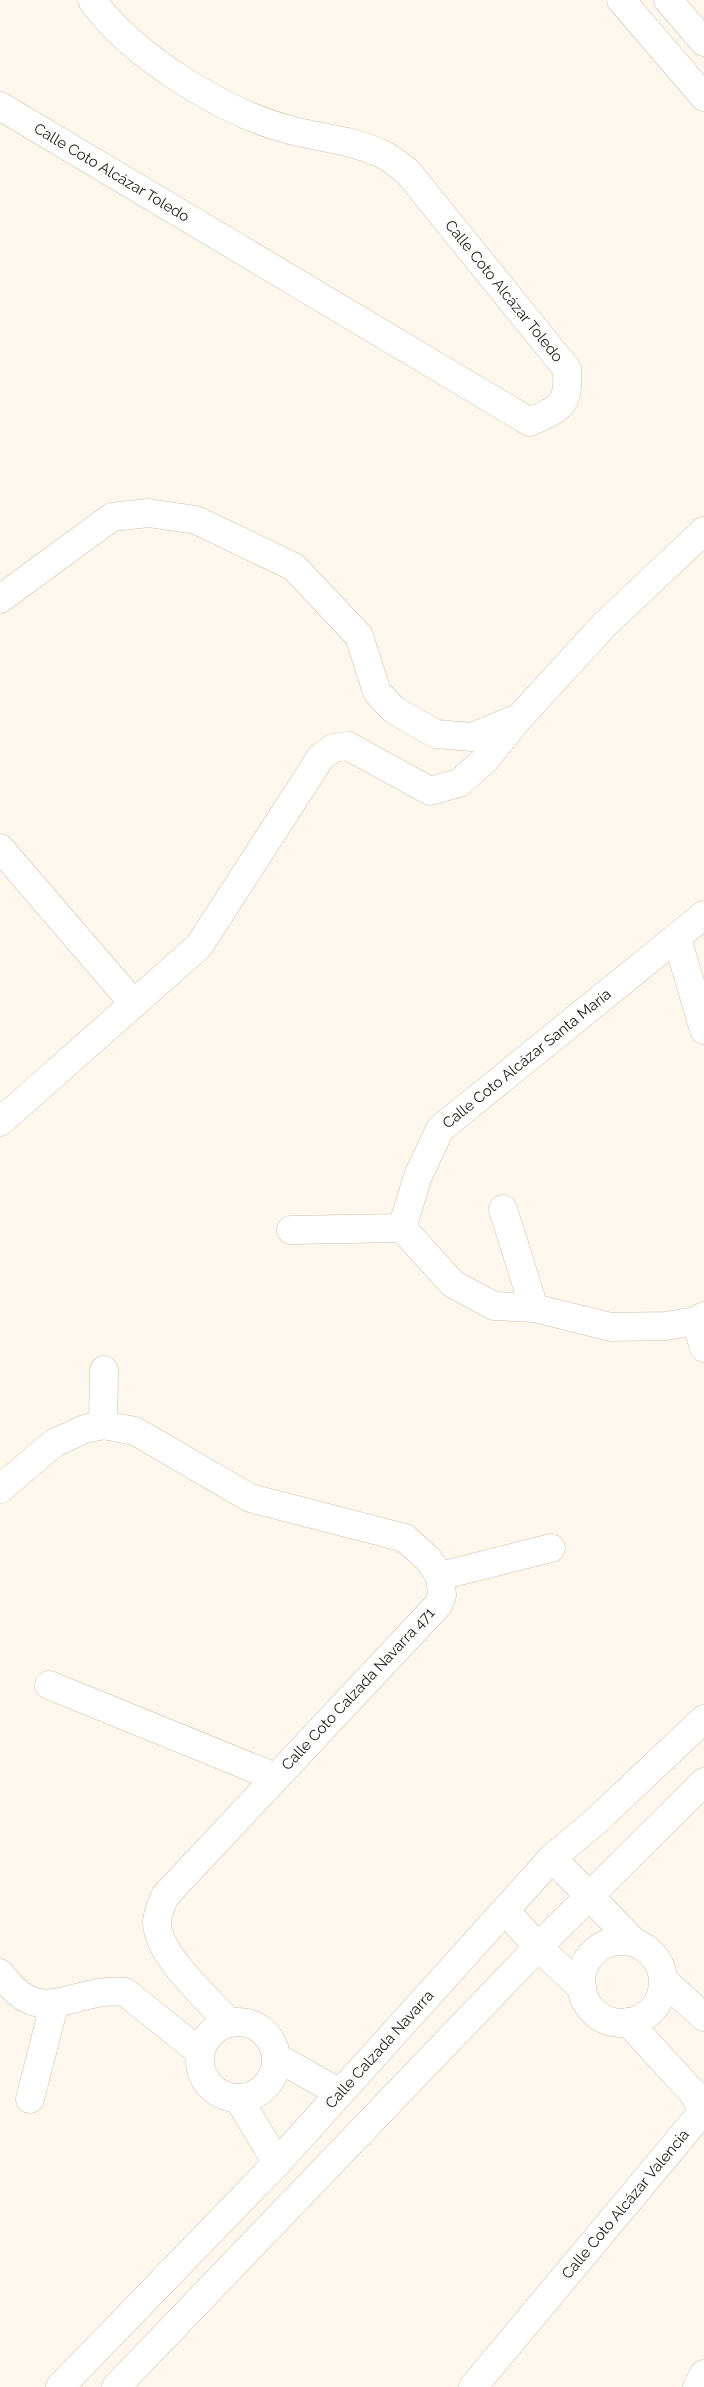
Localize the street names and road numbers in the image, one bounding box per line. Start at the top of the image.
street label: Calle Coto Alcázar Toledo [31,119,193,226]
street label: Calle Coto Alcázar Toledo [441,216,567,366]
street label: Calle Coto Alcázar Santa María [439,985,615,1132]
street label: Calle Coto Calzada Navarra 471 [278,1603,439,1774]
street label: Calle Calzada Navarra [322,1986,437,2112]
street label: Calle Coto Alcázar Valencia [558,2126,693,2283]

